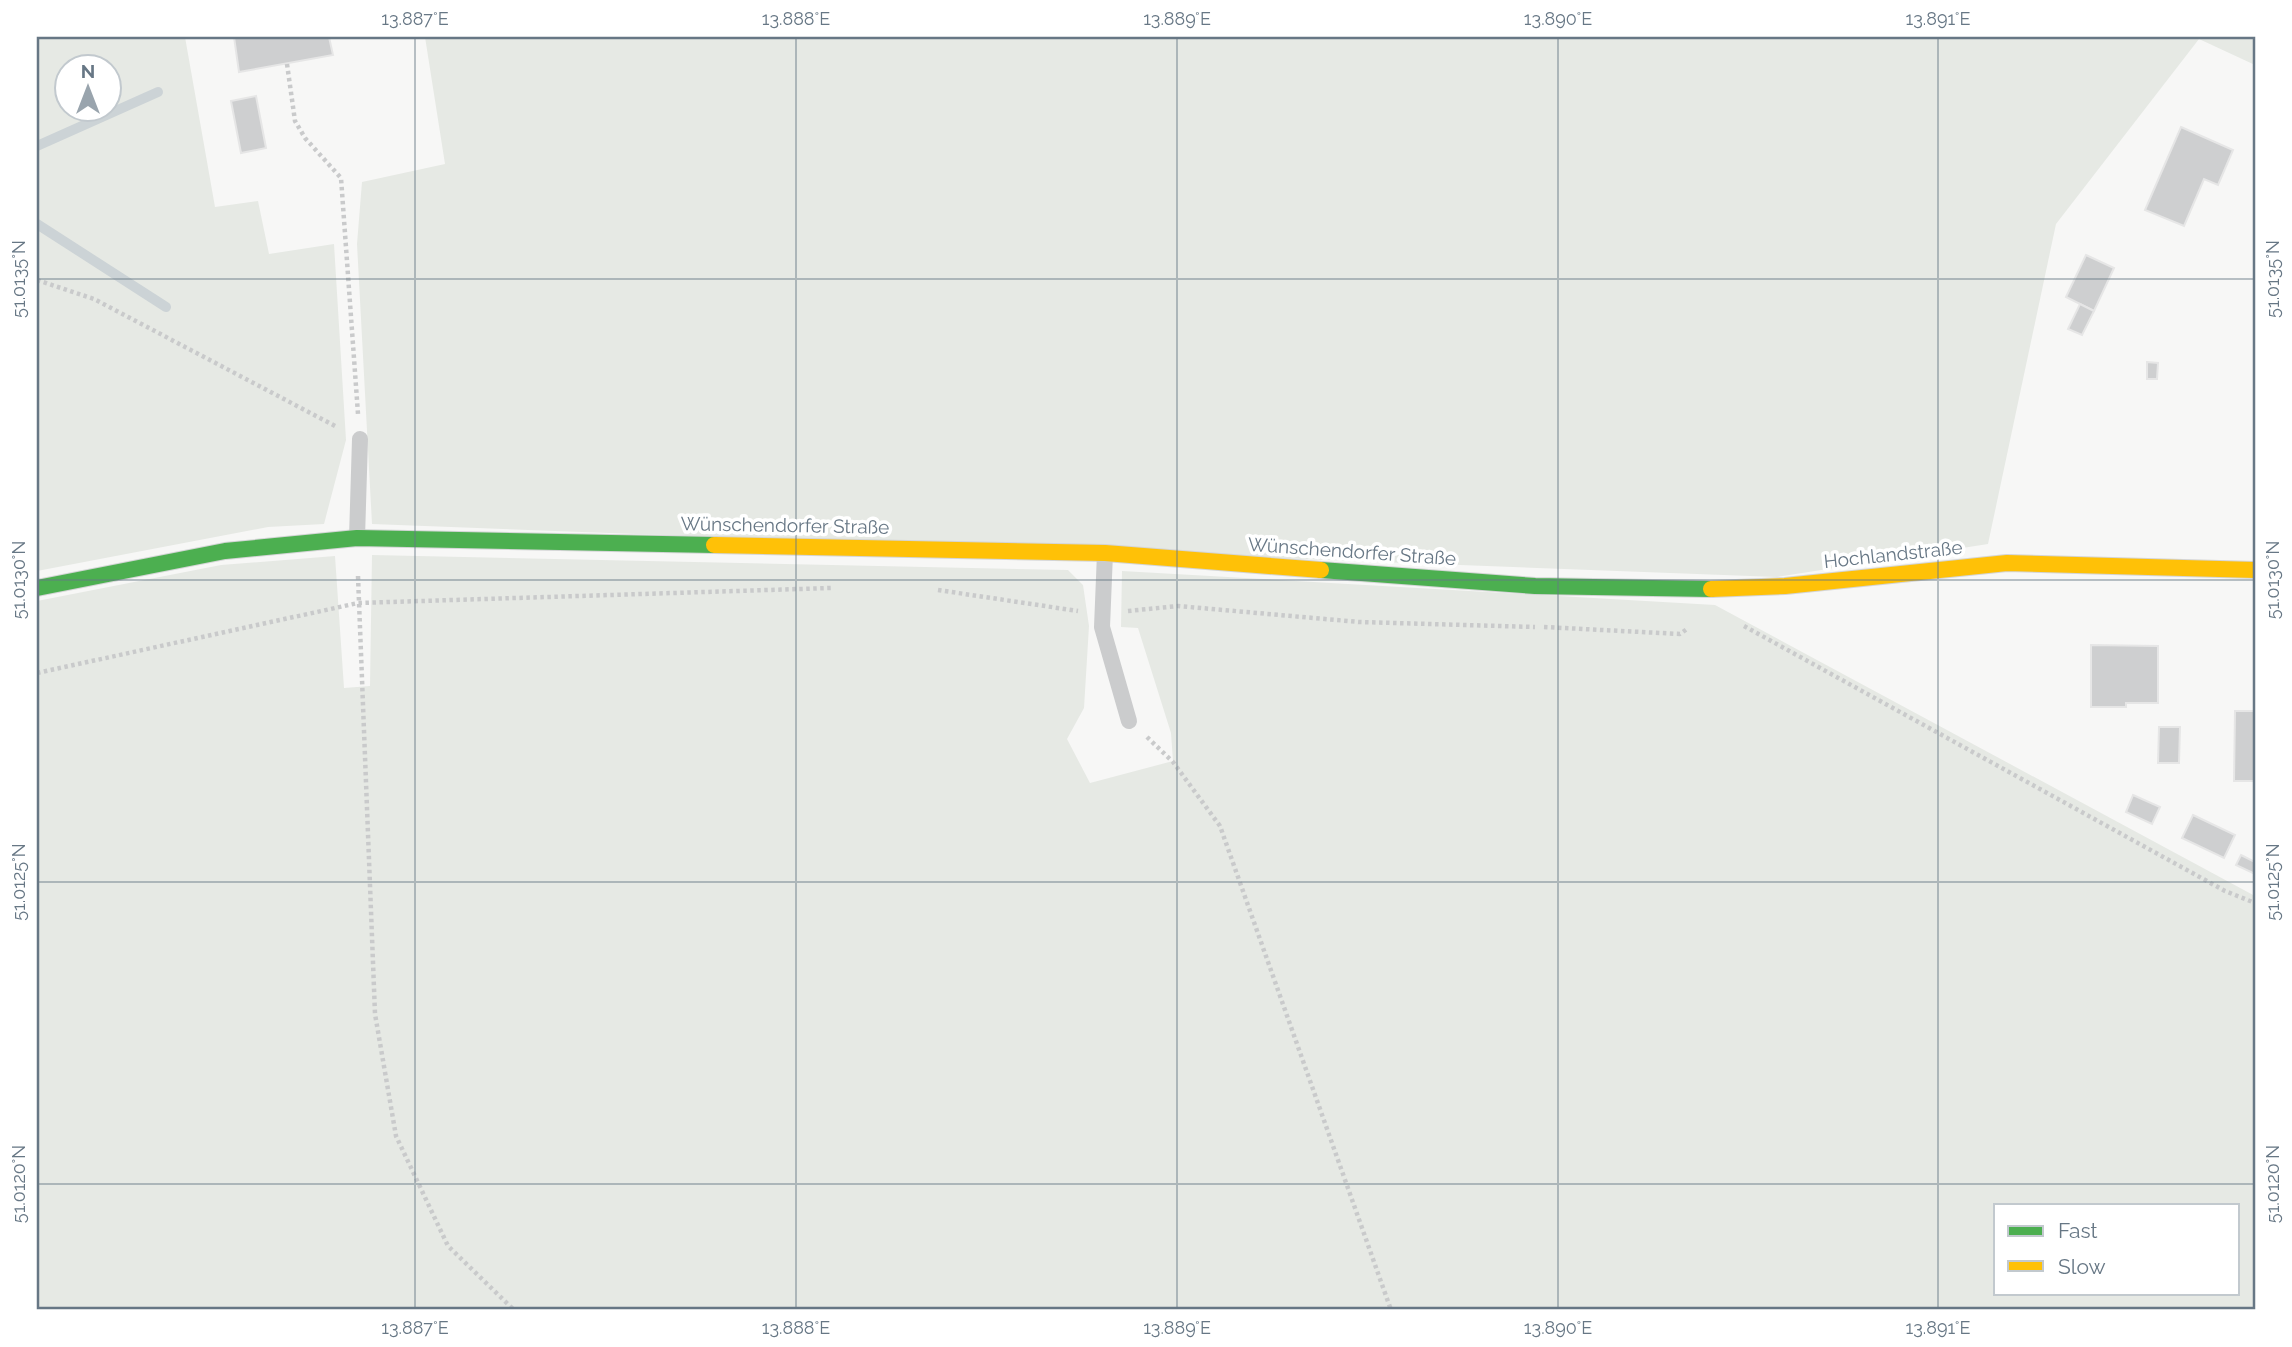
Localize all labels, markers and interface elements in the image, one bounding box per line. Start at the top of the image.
text: 13.887°E [381,8,449,29]
text: 13.888°E [762,8,830,29]
text: 13.889°E [1143,8,1211,29]
text: 13.890°E [1524,8,1592,29]
text: 13.891°E [1906,8,1971,29]
north arrow [52,52,122,122]
text: N [81,60,95,82]
text: 51.0135°N [8,240,29,318]
text: 51.0135°N [2262,240,2283,318]
street label: Wünschendorfer Straße [680,512,890,538]
street label: Wünschendorfer Straße [1247,533,1457,569]
street label: Hochlandstraße [1823,536,1963,572]
text: 51.0130°N [8,541,29,619]
text: 51.0130°N [2262,541,2283,619]
text: 51.0125°N [8,843,29,921]
text: 51.0125°N [2262,843,2283,921]
text: 51.0120°N [8,1145,29,1223]
text: 51.0120°N [2262,1145,2283,1223]
legend [1994,1204,2240,1294]
text: Fast [2058,1218,2098,1243]
text: Slow [2058,1254,2106,1279]
text: 13.887°E [381,1317,449,1338]
text: 13.888°E [762,1317,830,1338]
text: 13.889°E [1143,1317,1211,1338]
text: 13.890°E [1524,1317,1592,1338]
text: 13.891°E [1906,1317,1971,1338]

